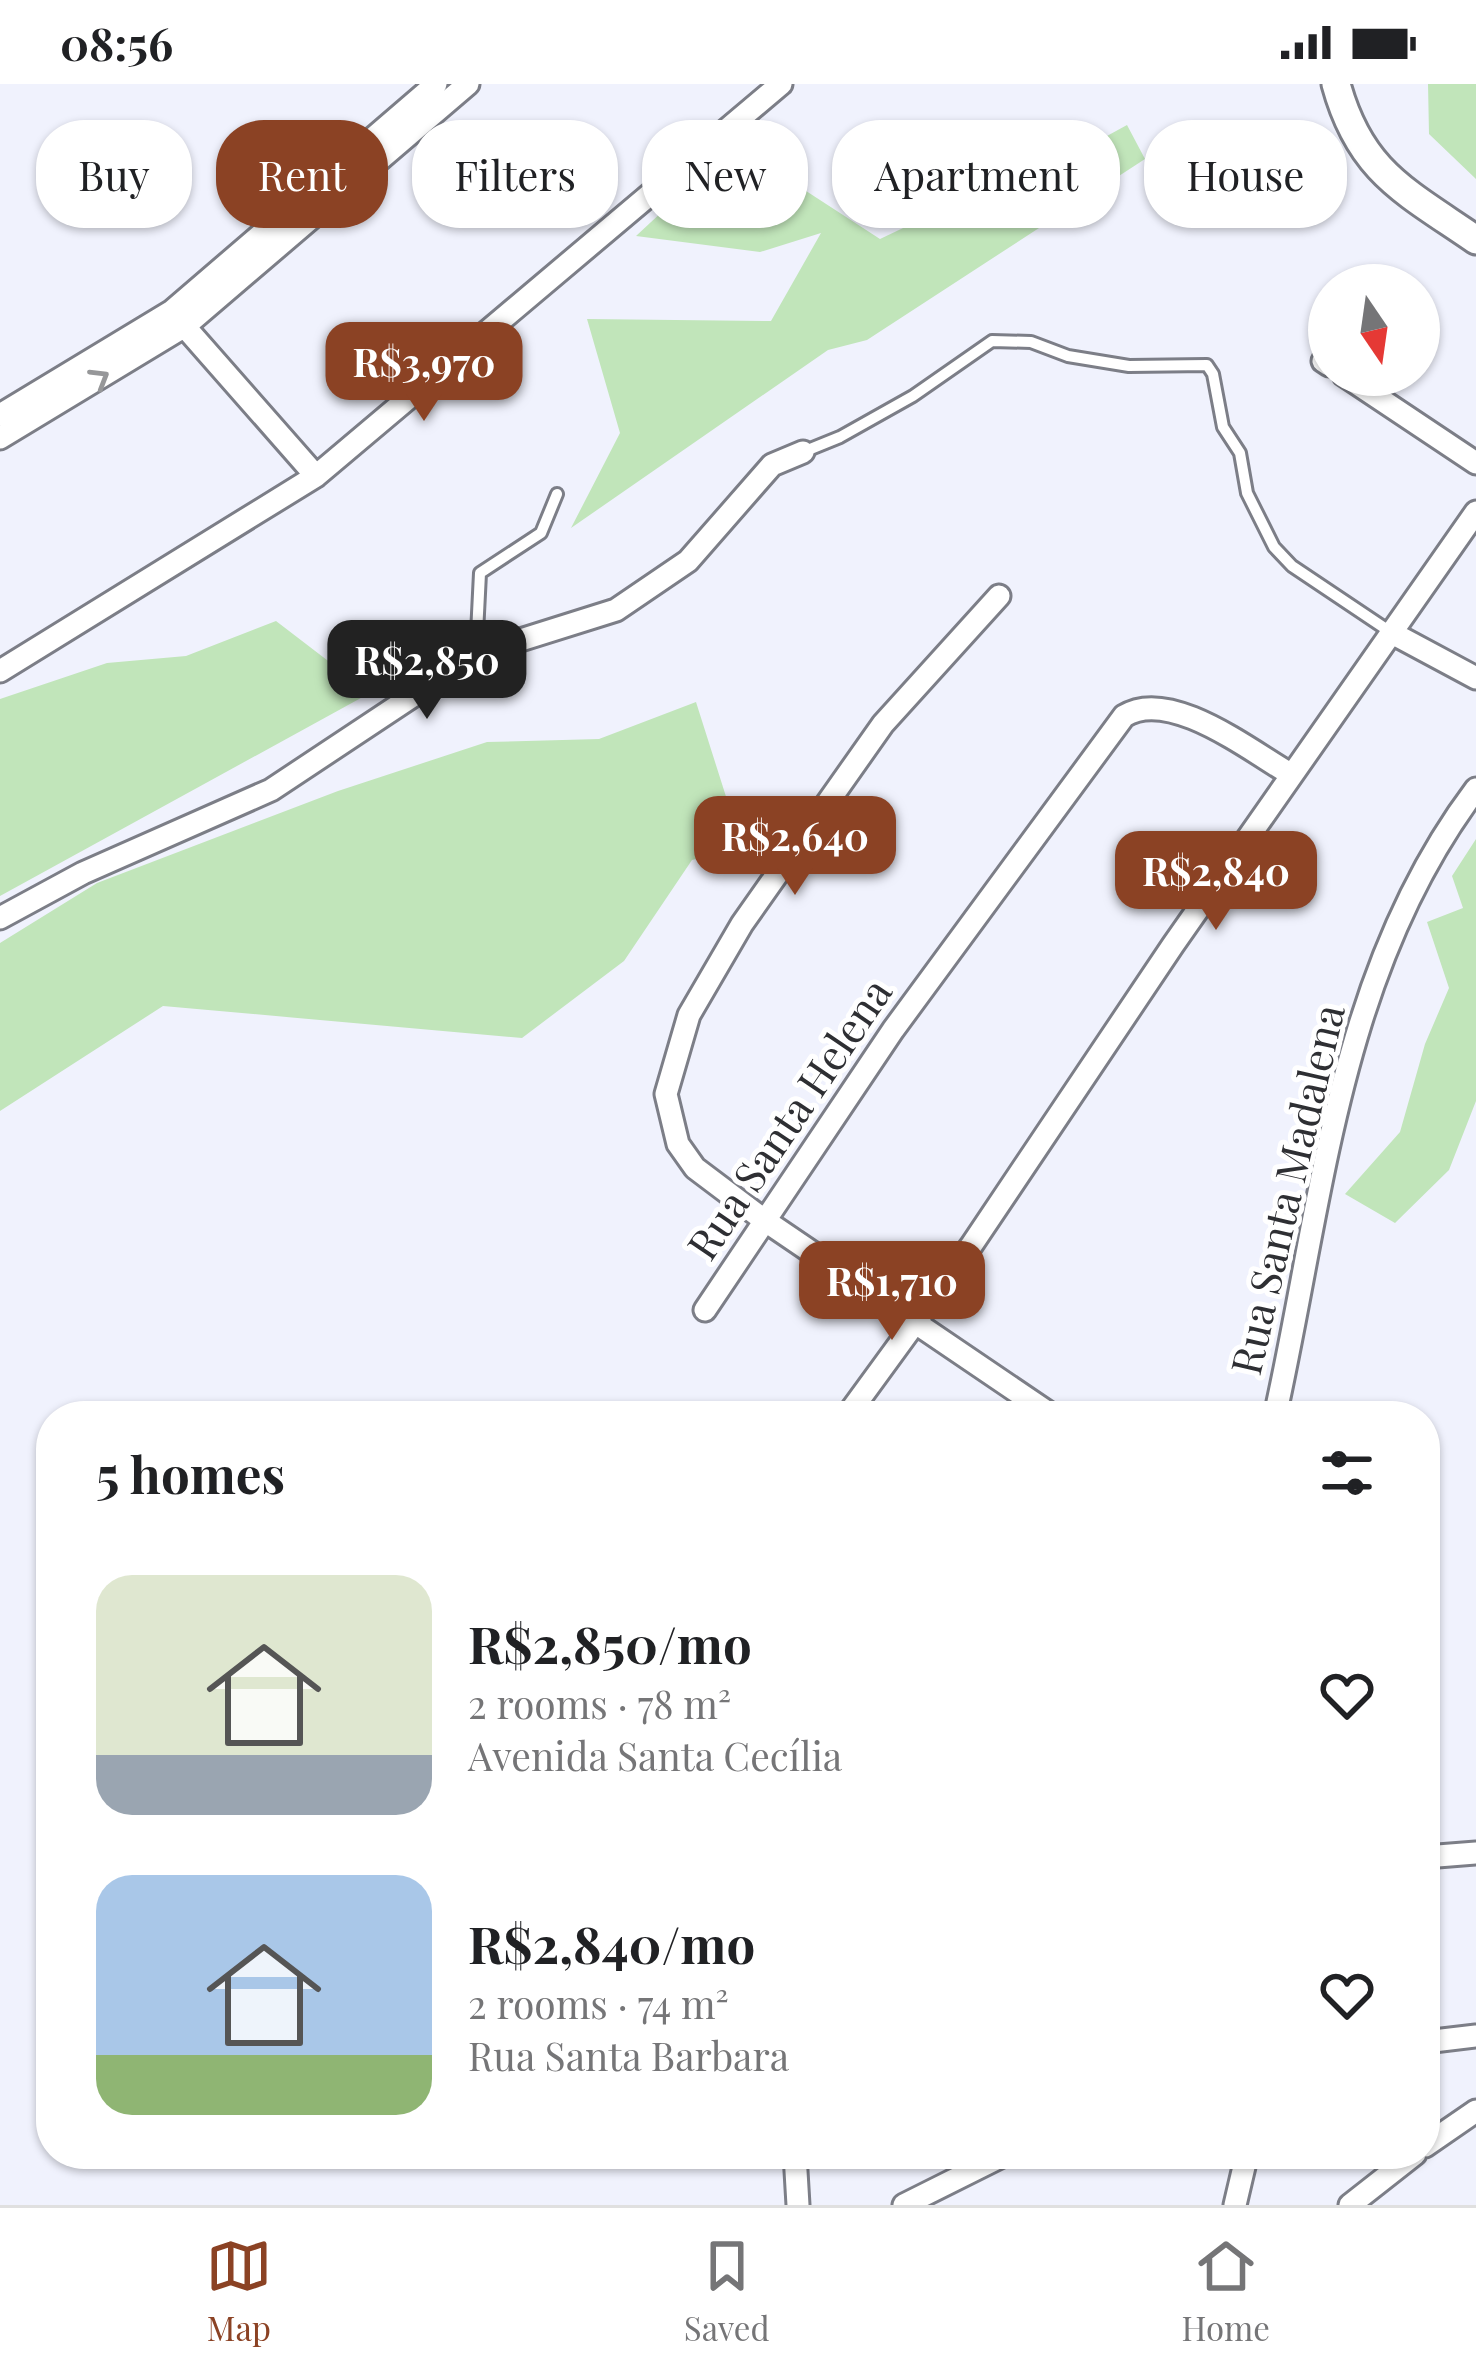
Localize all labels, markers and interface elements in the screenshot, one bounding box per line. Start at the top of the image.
text: 08:56 [60,12,173,72]
chip: Buy [36,120,192,228]
chip: Rent [216,120,388,228]
chip: Filters [412,120,618,228]
chip: New [642,120,808,228]
chip: Apartment [832,120,1120,228]
chip: House [1144,120,1347,228]
north arrow [1308,264,1440,396]
map controls [1308,264,1440,396]
pin: R$3,970 [313,322,535,424]
text: R$3,970 [353,335,495,387]
one-way arrow [87,370,109,392]
pin: R$2,850 [316,620,538,722]
text: R$2,850 [354,633,500,685]
pin: R$2,640 [684,796,906,898]
text: R$2,640 [721,809,869,861]
pin: R$2,840 [1105,831,1327,933]
text: R$2,840 [1142,844,1290,896]
street label: Rua Santa Helena [673,966,903,1270]
street label: Rua Santa Madalena [1216,998,1356,1380]
pin: R$1,710 [781,1241,1003,1343]
text: R$1,710 [826,1254,958,1306]
text: 5 homes [96,1439,285,1507]
icon: filters [1314,1440,1380,1506]
text: R$2,850/mo [468,1609,752,1677]
icon: home [192,1623,336,1767]
icon: heart [1314,1662,1380,1728]
text: 2 rooms · 78 m² [468,1677,731,1729]
text: Avenida Santa Cecília [468,1729,842,1781]
text: R$2,840/mo [468,1909,755,1977]
icon: home [192,1923,336,2067]
icon: heart [1314,1962,1380,2028]
text: 2 rooms · 74 m² [468,1977,729,2029]
text: Rua Santa Barbara [468,2029,789,2081]
tab: Map [206,2233,272,2349]
tab: Saved [684,2233,770,2349]
tab: Home [1182,2233,1270,2349]

